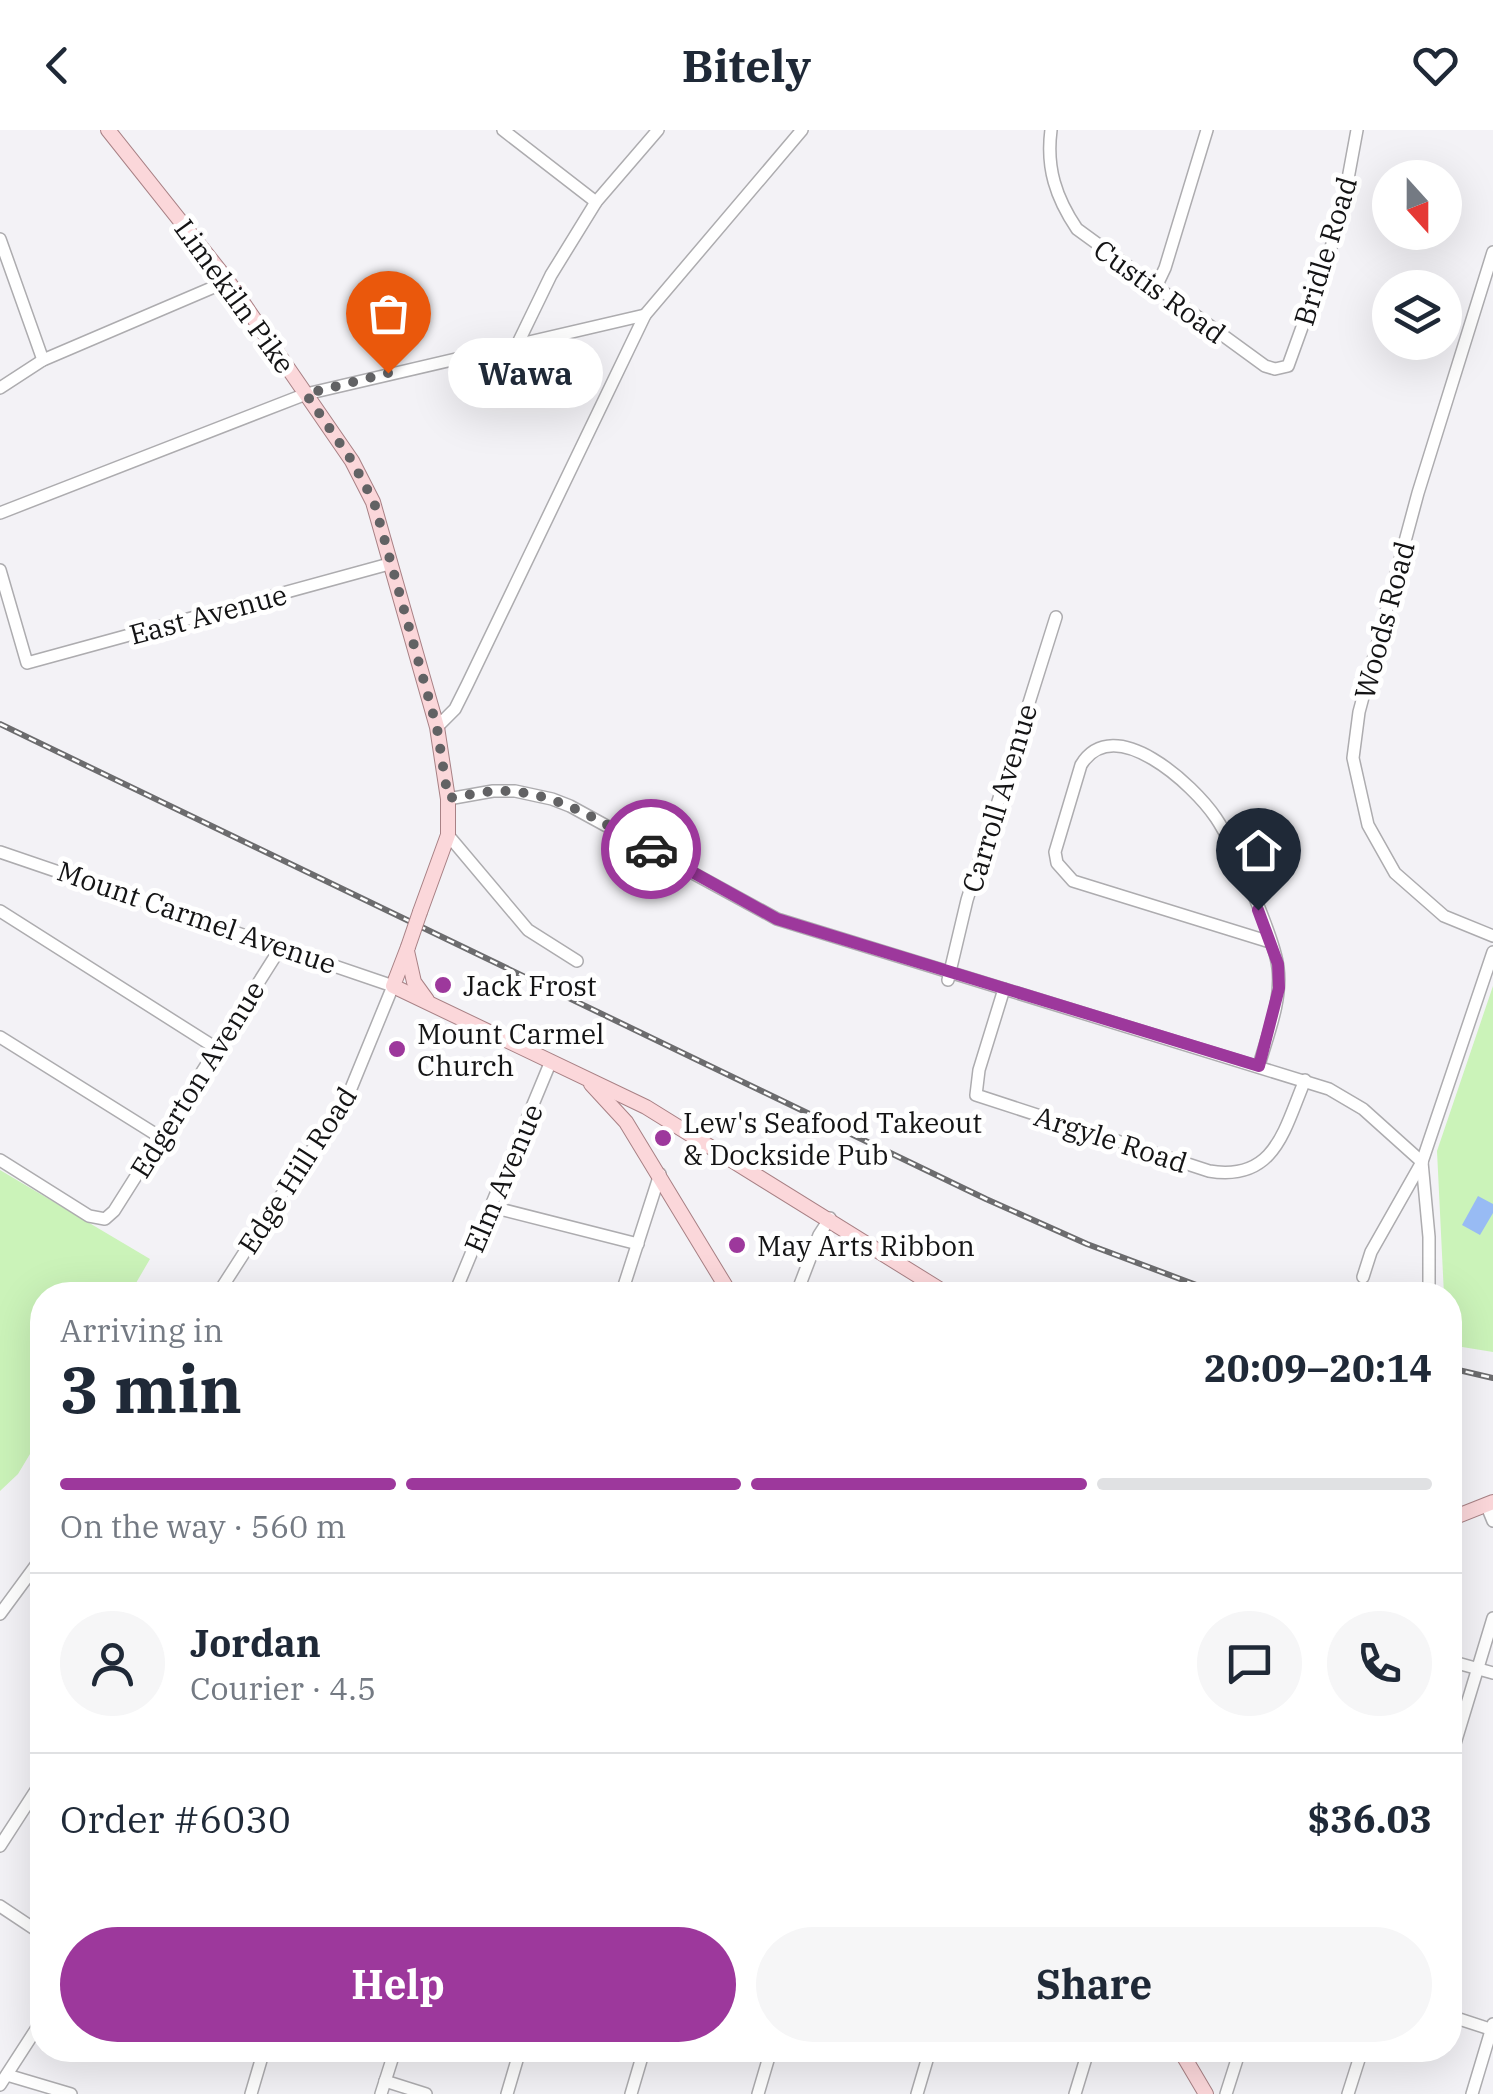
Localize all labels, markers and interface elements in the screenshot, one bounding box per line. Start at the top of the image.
text: Bitely [682,36,811,94]
icon: back [30,38,85,93]
icon: heart [1408,38,1463,93]
north arrow [1372,160,1462,250]
map controls [1372,160,1462,360]
street label: Bridle Road [1285,172,1365,330]
street label: Limekiln Pike [166,211,304,381]
street label: Custis Road [1087,231,1233,351]
button: layers [1372,270,1462,360]
pin [346,271,431,374]
icon: bag [361,286,416,341]
callout: Wawa [448,338,603,408]
text: Wawa [478,352,573,394]
street label: Woods Road [1345,537,1423,703]
street label: East Avenue [125,575,291,653]
street label: Carroll Avenue [953,699,1045,897]
courier [601,799,701,899]
pin [1216,808,1301,911]
icon: car [624,822,679,877]
icon: home [1231,823,1286,878]
street label: Mount Carmel Avenue [53,852,341,982]
place label: Jack Frost [463,967,597,1004]
street label: Edgerton Avenue [121,973,273,1185]
marker: Jack Frost [432,974,454,996]
place label: Mount Carmel Church [417,1015,605,1084]
marker: Mount Carmel Church [386,1038,408,1060]
street label: Edge Hill Road [229,1079,365,1261]
street label: Argyle Road [1030,1097,1192,1181]
street label: Elm Avenue [455,1098,551,1258]
place label: Lew's Seafood Takeout & Dockside Pub [683,1104,982,1173]
marker: Lew's Seafood Takeout & Dockside Pub [652,1127,674,1149]
place label: May Arts Ribbon [757,1227,975,1264]
marker: May Arts Ribbon [726,1234,748,1256]
text: Arriving in [60,1309,223,1351]
text: 20:09–20:14 [1204,1343,1432,1392]
text: 3 min [60,1346,242,1431]
text: On the way · 560 m [60,1505,346,1547]
button: person [60,1611,165,1716]
button: chat [1197,1611,1302,1716]
button: phone [1327,1611,1432,1716]
text: Jordan [190,1618,321,1667]
text: Courier · 4.5 [190,1667,376,1709]
text: Order #6030 [60,1794,291,1843]
text: $36.03 [1307,1794,1432,1843]
button: Help [60,1927,736,2042]
button: Share [756,1927,1432,2042]

